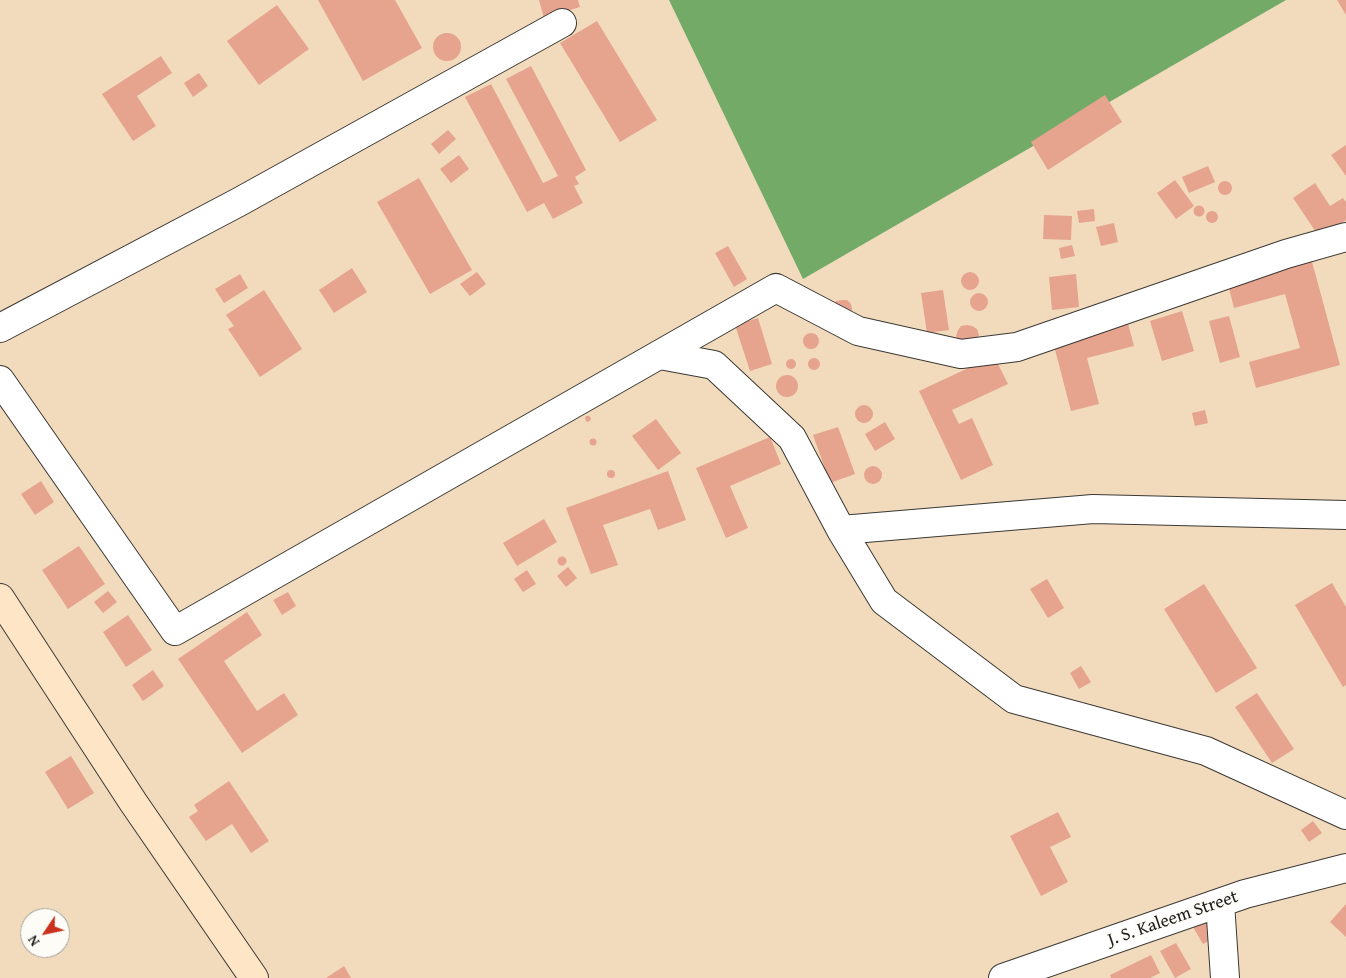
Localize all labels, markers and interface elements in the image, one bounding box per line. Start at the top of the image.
street label: J. S. Kaleem Street [1105,887,1241,951]
north arrow [20,908,70,958]
text: N [22,931,44,950]

